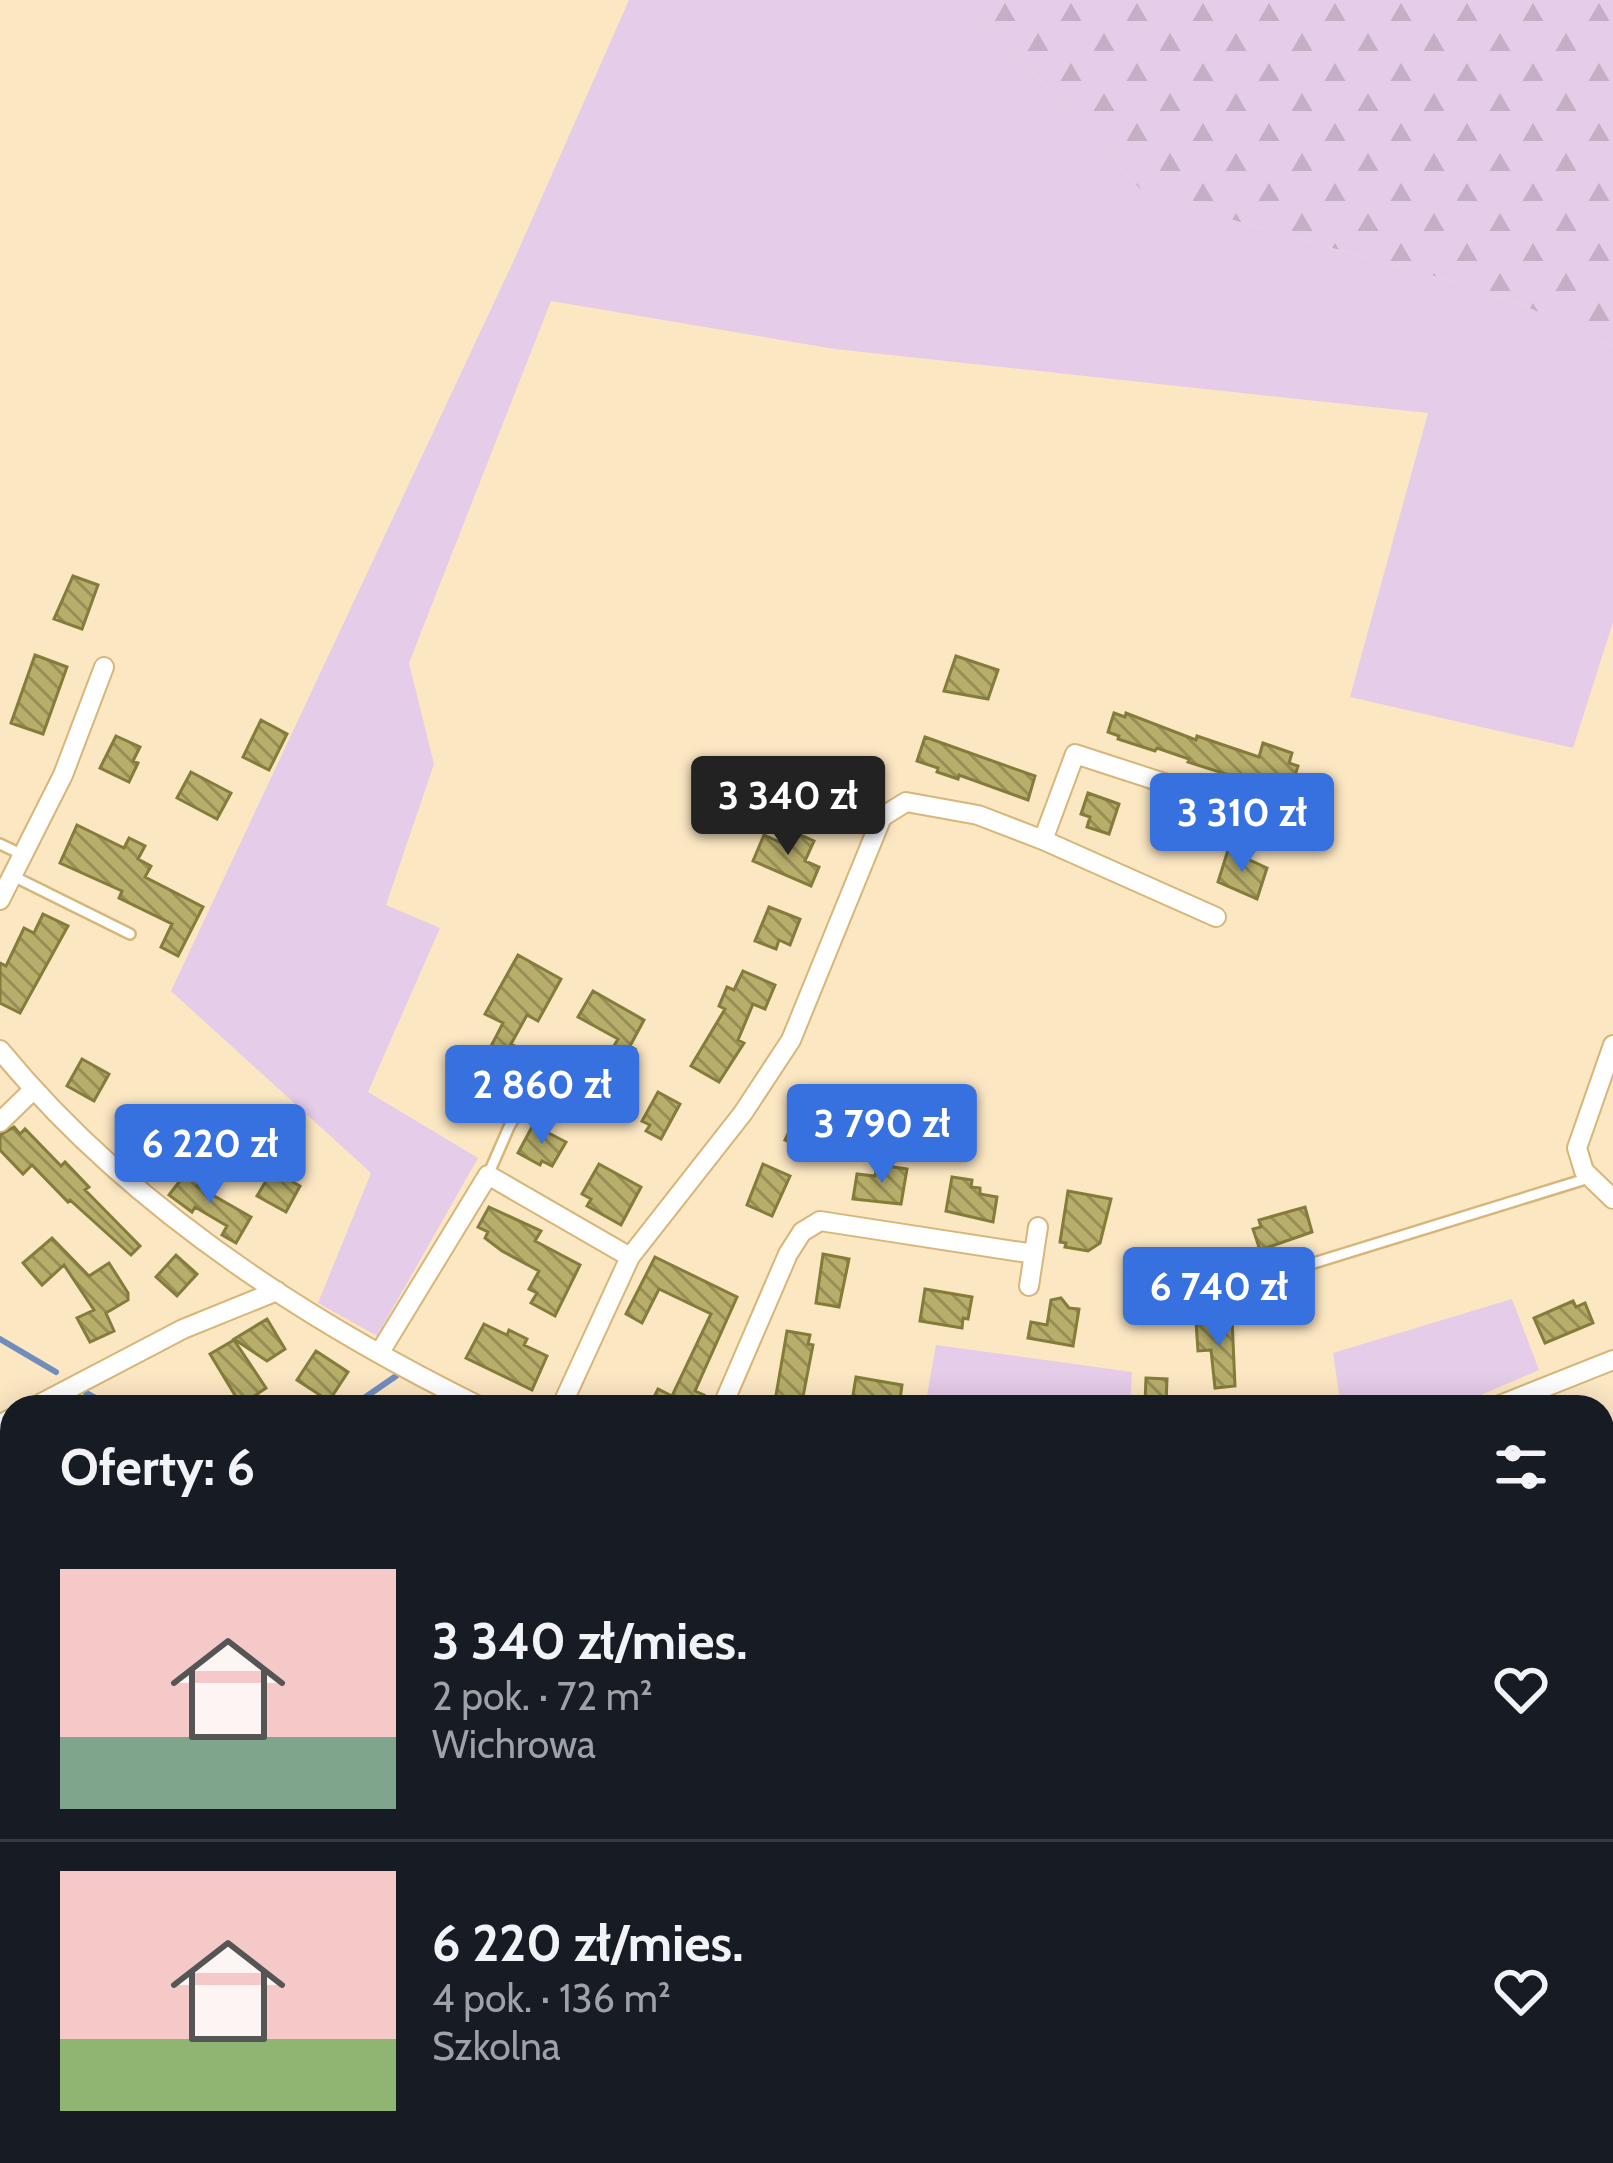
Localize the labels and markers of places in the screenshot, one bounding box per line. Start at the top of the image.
pin: 3 340 zł [664,756,912,858]
pin: 3 310 zł [1118,773,1366,875]
pin: 2 860 zł [418,1045,666,1147]
pin: 3 790 zł [758,1084,1006,1186]
pin: 6 220 zł [86,1104,334,1206]
pin: 6 740 zł [1095,1247,1343,1349]

